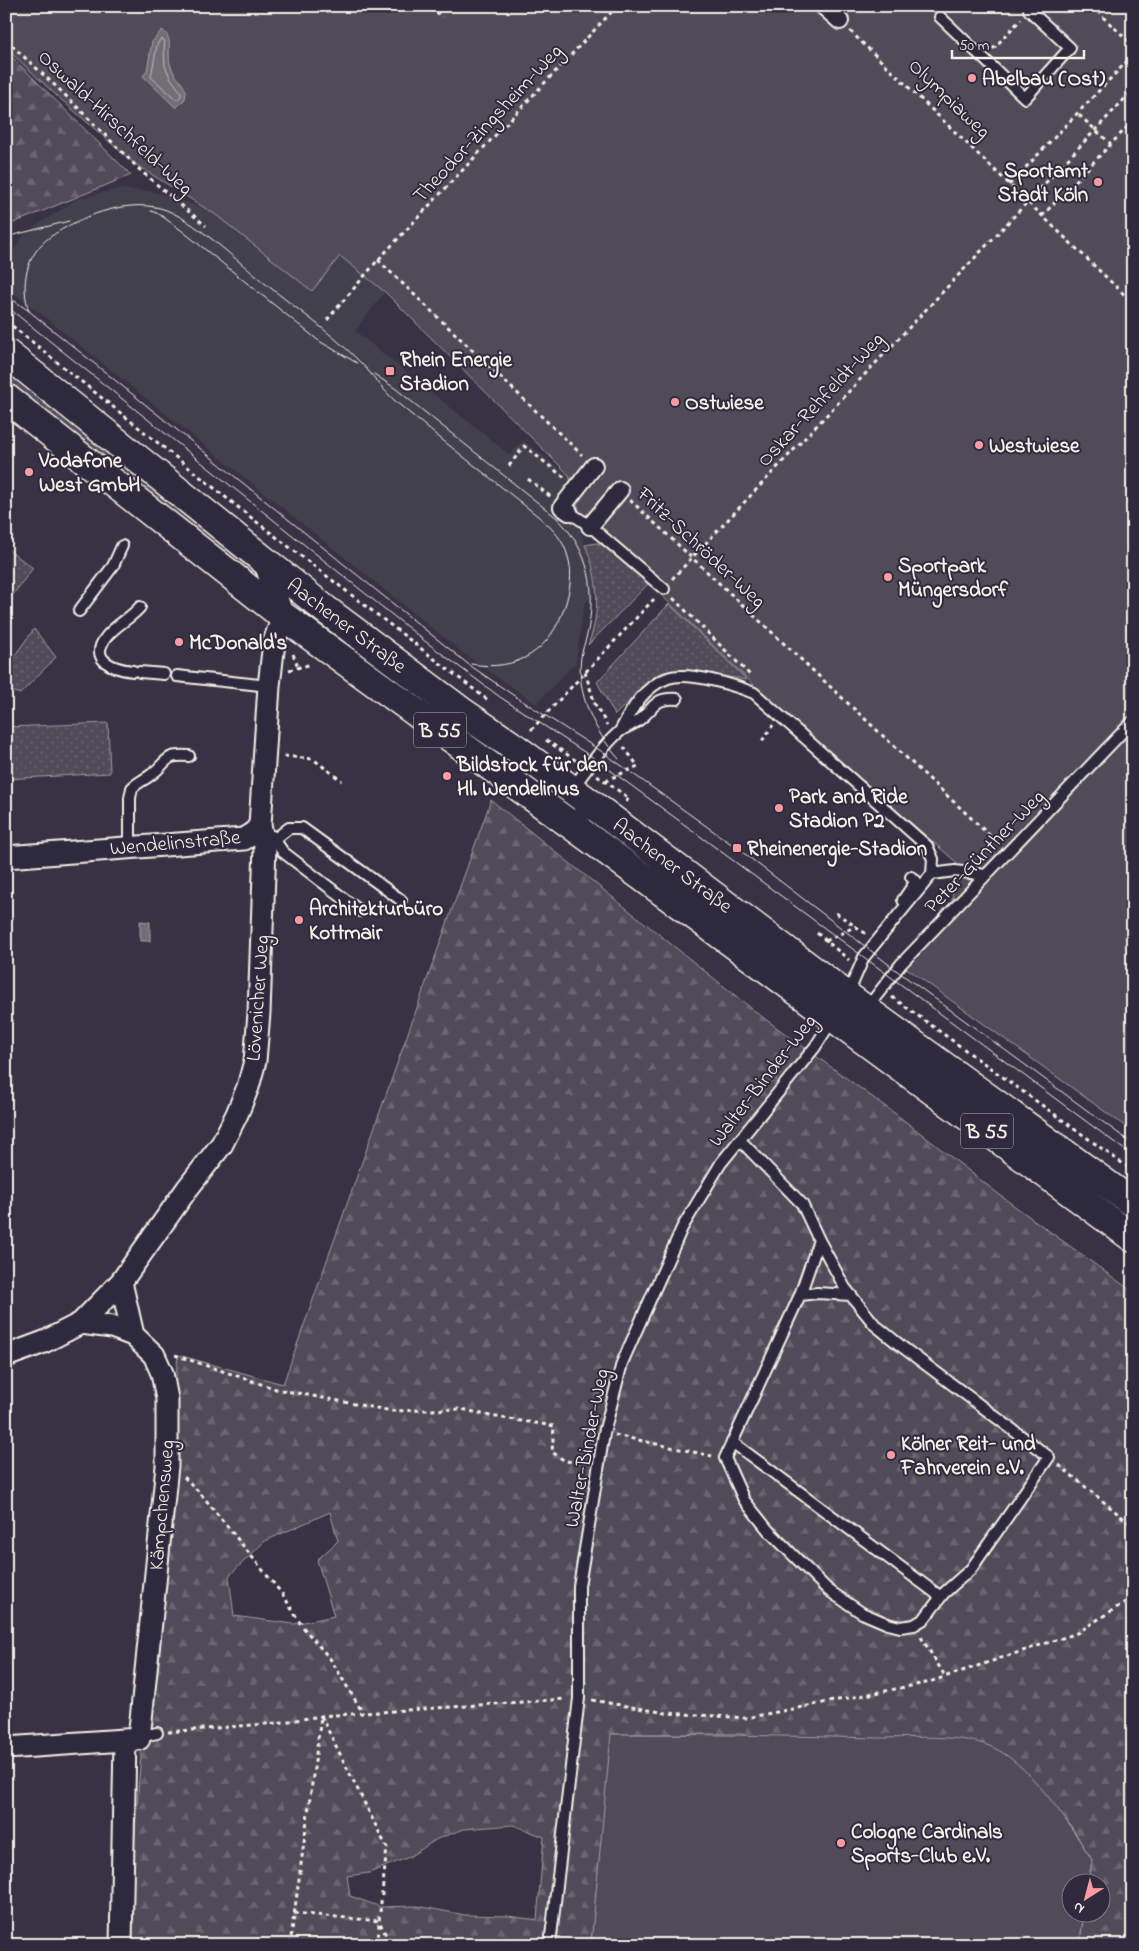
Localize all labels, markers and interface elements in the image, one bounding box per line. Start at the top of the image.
scale bar [952,28,1084,60]
text: 50 m [959,35,990,57]
street label: Theodor-Zingsheim-Weg [407,38,572,212]
street label: Oswald-Hirschfeld-Weg [29,43,199,205]
street label: Olympiaweg [899,52,997,148]
place label: Abelbau (Ost) [982,65,1106,95]
marker: Abelbau (Ost) [966,72,978,84]
place label: Sportamt Stadt Köln [998,157,1089,211]
marker: Sportamt Stadt Köln [1092,176,1104,188]
street label: Oskar-Rehfeldt-Weg [751,326,894,476]
place label: Rhein Energie Stadion [400,346,513,400]
marker: Rhein Energie Stadion [384,365,396,377]
place label: Ostwiese [685,389,764,419]
marker: Ostwiese [669,396,681,408]
place label: Westwiese [989,432,1080,462]
marker: Westwiese [973,439,985,451]
place label: Vodafone West GmbH [38,447,140,501]
marker: Vodafone West GmbH [23,466,35,478]
street label: Fritz-Schröder-Weg [627,480,772,618]
place label: Sportpark Müngersdorf [898,552,1009,608]
street label: Aachener Straße [280,571,413,682]
marker: Sportpark Müngersdorf [882,571,894,583]
place label: McDonald's [189,629,288,659]
marker: McDonald's [173,636,185,648]
road number: B 55 [414,712,466,748]
place label: Bildstock für den Hl. Wendelinus [456,751,608,805]
marker: Bildstock für den Hl. Wendelinus [441,770,453,782]
place label: Park and Ride Stadion P2 [789,783,908,837]
street label: Peter-Günther-Weg [918,783,1054,923]
marker: Park and Ride Stadion P2 [773,802,785,814]
street label: Aachener Straße [606,811,739,922]
street label: Wendelinstraße [109,823,242,865]
place label: Rheinenergie-Stadion [747,835,927,867]
marker: Rheinenergie-Stadion [731,842,743,854]
place label: Architekturbüro Kottmair [309,895,443,949]
marker: Architekturbüro Kottmair [293,914,305,926]
street label: Lövenicher Weg [240,934,280,1062]
street label: Walter-Binder-Weg [702,1009,827,1155]
road number: B 55 [961,1114,1013,1148]
street label: Walter-Binder-Weg [558,1366,620,1531]
place label: Kölner Reit- und Fahrverein e.V. [900,1430,1036,1484]
street label: Kämpchensweg [142,1439,186,1572]
marker: Kölner Reit- und Fahrverein e.V. [885,1449,897,1461]
place label: Cologne Cardinals Sports-Club e.V. [851,1818,1003,1872]
marker: Cologne Cardinals Sports-Club e.V. [835,1837,847,1849]
north arrow [1062,1874,1112,1924]
text: N [1069,1896,1089,1919]

